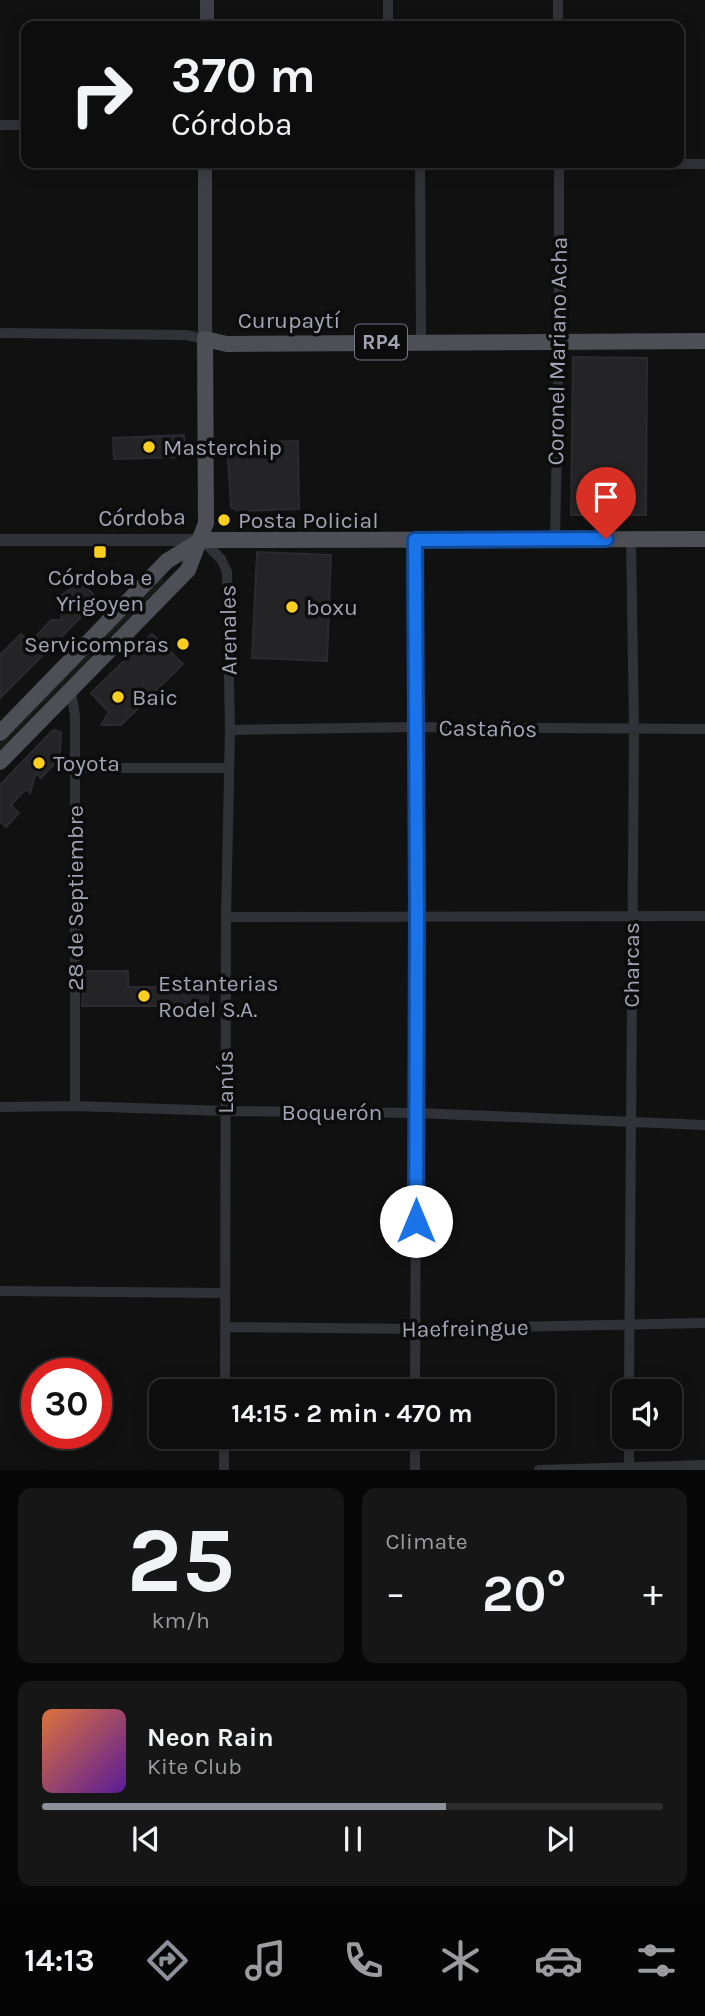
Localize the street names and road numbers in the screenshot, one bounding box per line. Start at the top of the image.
street label: Coronel Mariano Acha [542,236,573,466]
street label: Curupaytí [238,307,340,334]
road number: RP4 [355,324,407,360]
street label: Córdoba [98,503,186,532]
street label: Arenales [214,585,243,675]
street label: Castaños [438,714,538,743]
street label: 28 de Septiembre [62,805,89,991]
street label: Charcas [618,922,645,1008]
street label: Lanús [212,1050,239,1114]
street label: Boquerón [282,1099,382,1126]
street label: Haefreingue [401,1314,529,1343]

